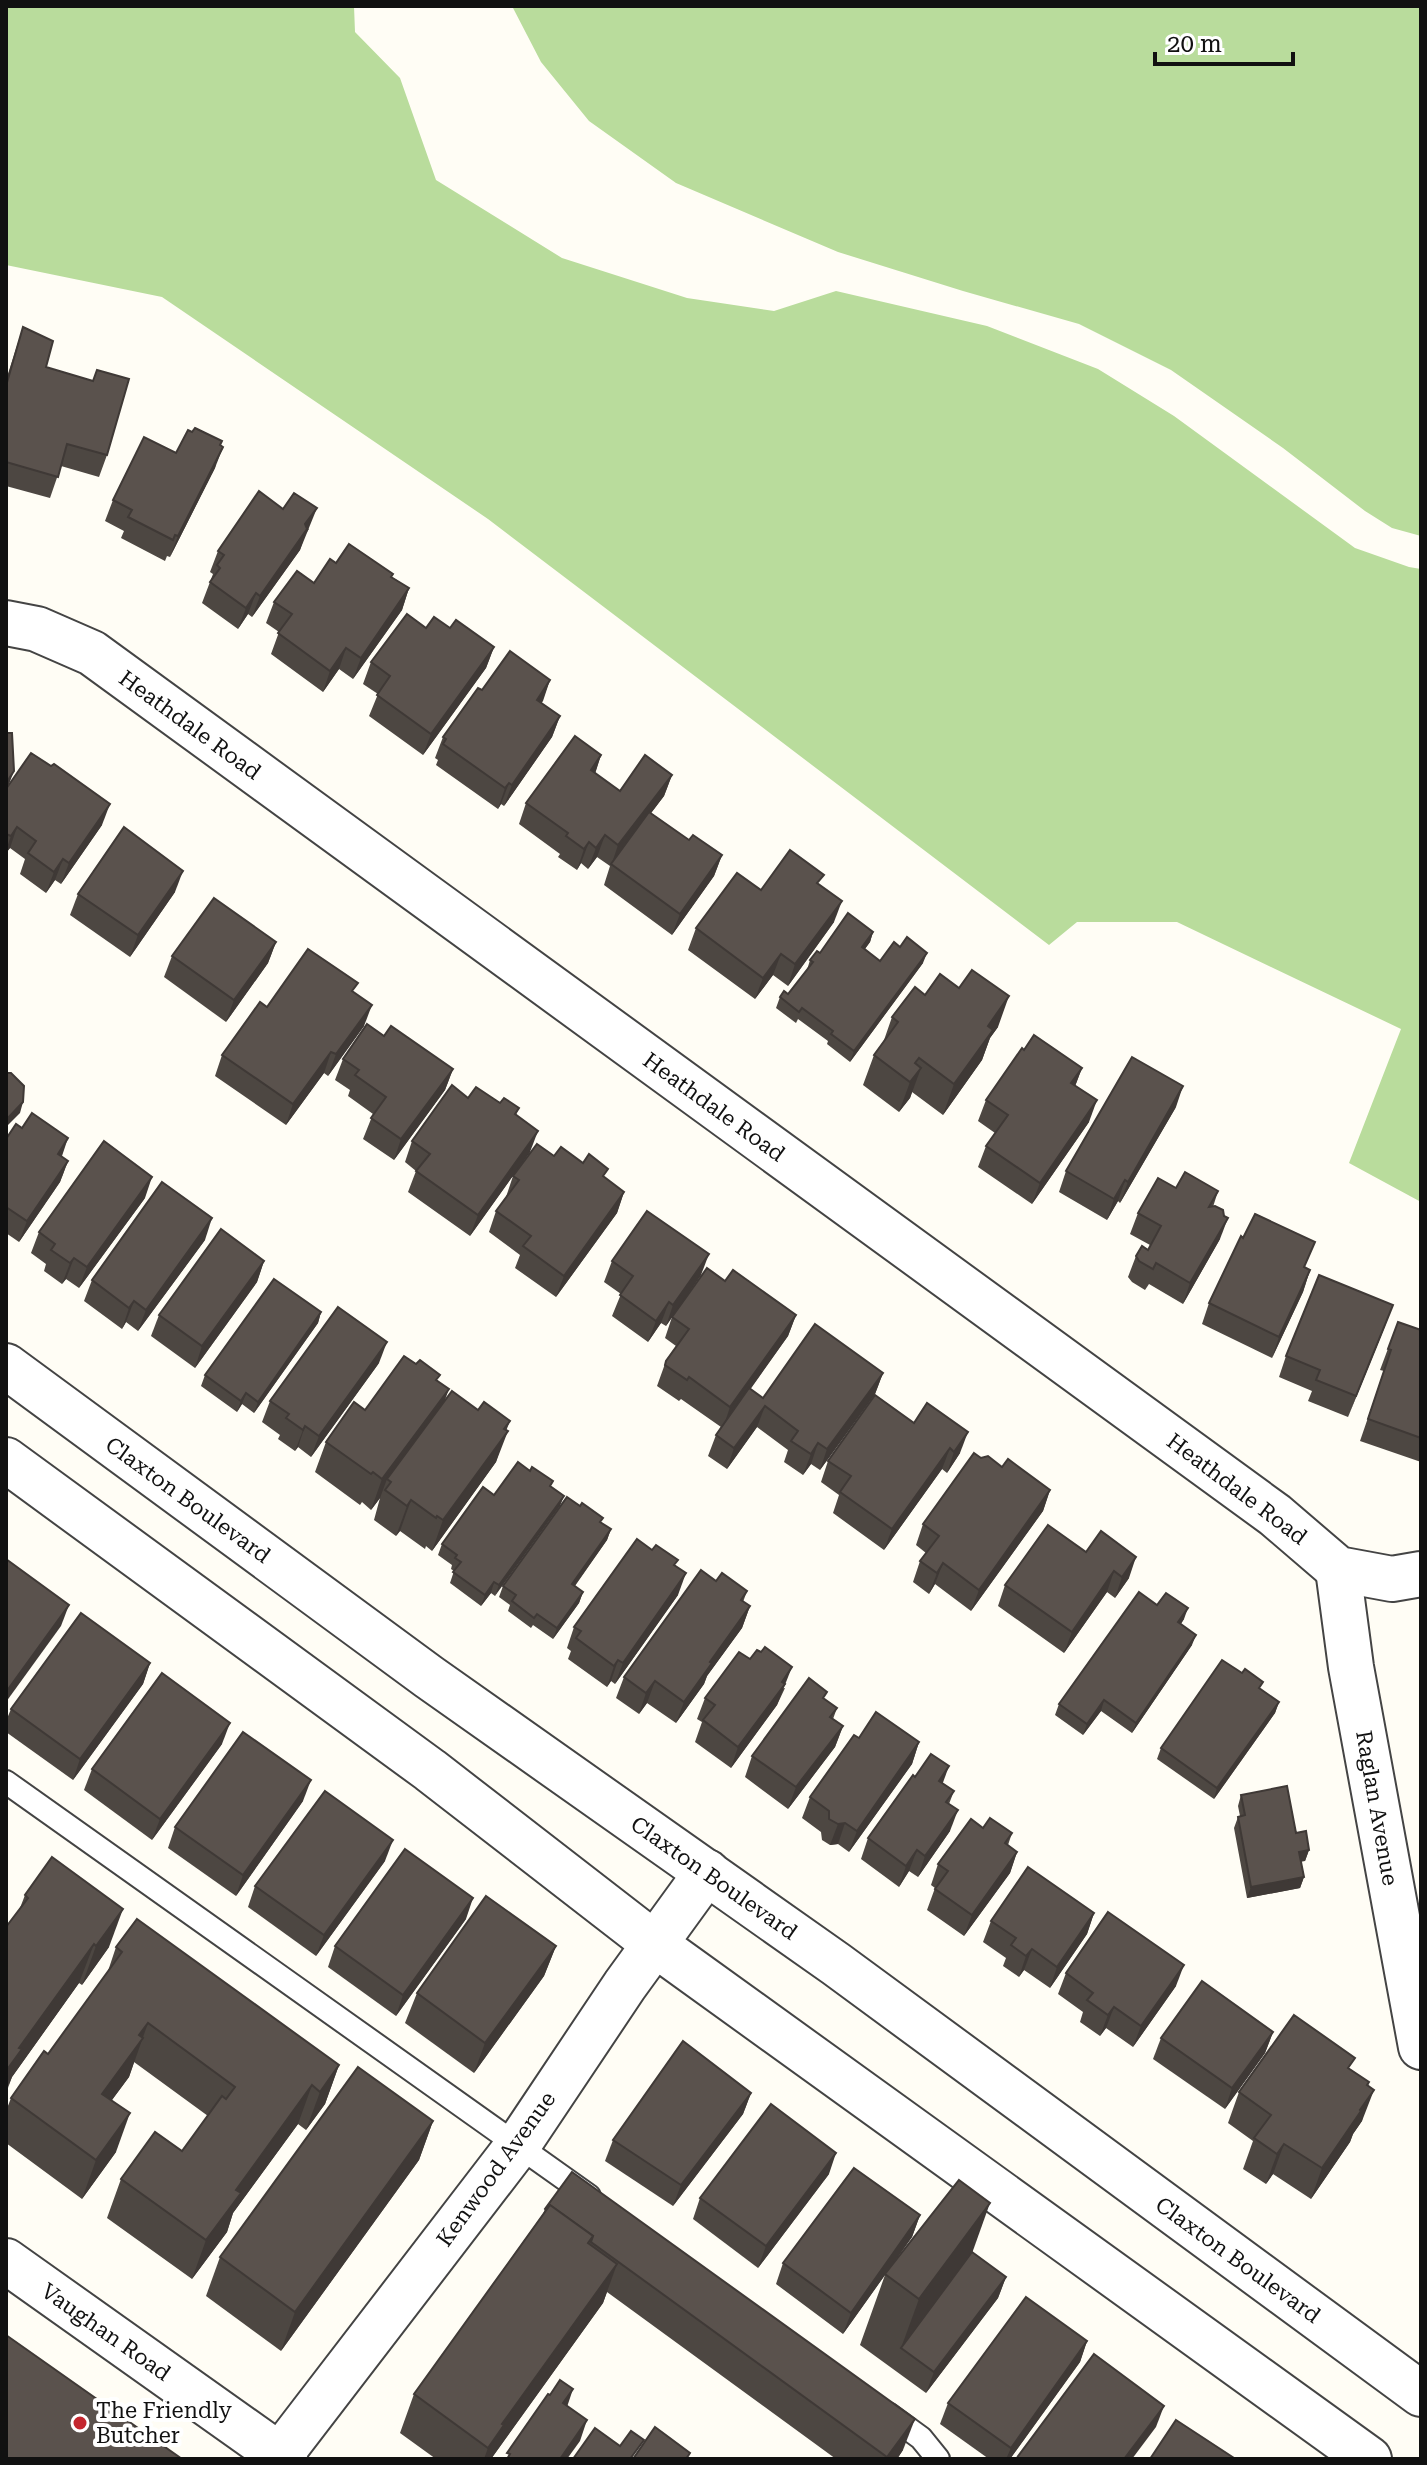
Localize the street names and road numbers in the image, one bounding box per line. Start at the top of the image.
street label: Heathdale Road [114,665,266,785]
street label: Heathdale Road [638,1047,790,1167]
street label: Heathdale Road [1162,1428,1312,1550]
street label: Claxton Boulevard [101,1432,275,1568]
street label: Raglan Avenue [1351,1729,1403,1887]
street label: Claxton Boulevard [626,1811,802,1945]
street label: Kenwood Avenue [432,2087,560,2251]
street label: Claxton Boulevard [1151,2192,1325,2328]
street label: Vaughan Road [37,2278,175,2386]

